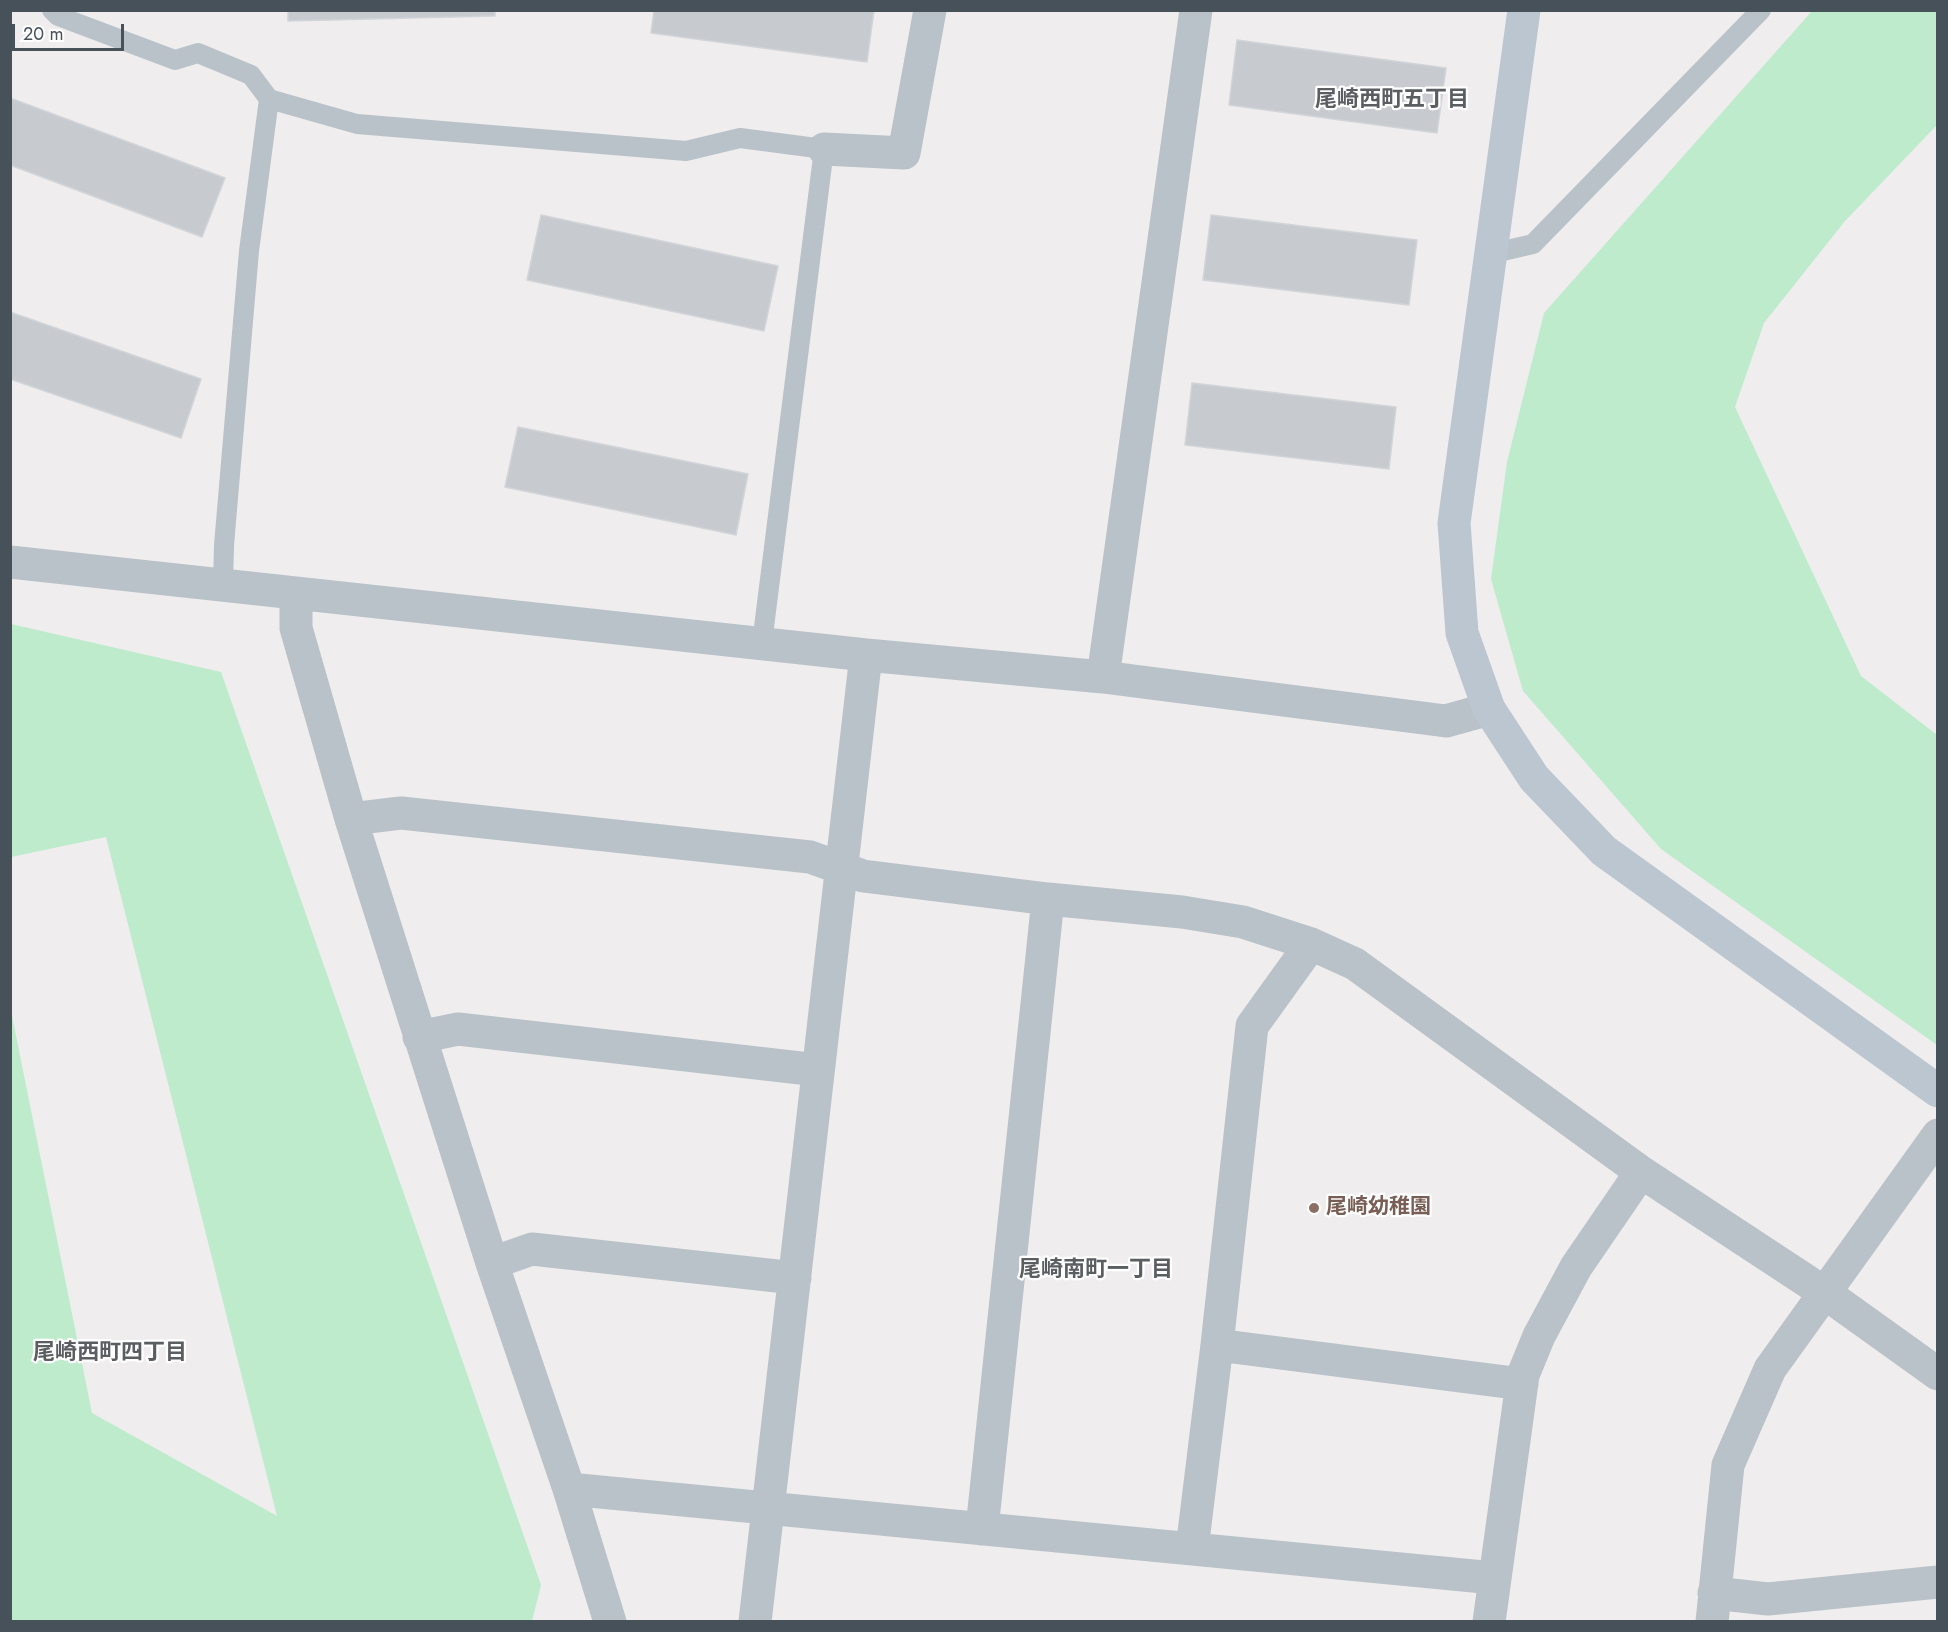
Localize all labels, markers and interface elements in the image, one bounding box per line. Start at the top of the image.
scale bar [15,12,128,50]
text: 20 m [23,21,63,47]
district label: 尾崎西町五丁目 [1315,88,1469,114]
place label: 尾崎幼稚園 [1326,1195,1431,1221]
marker: 尾崎幼稚園 [1307,1201,1321,1215]
district label: 尾崎南町一丁目 [1019,1258,1173,1284]
district label: 尾崎西町四丁目 [33,1341,187,1367]

